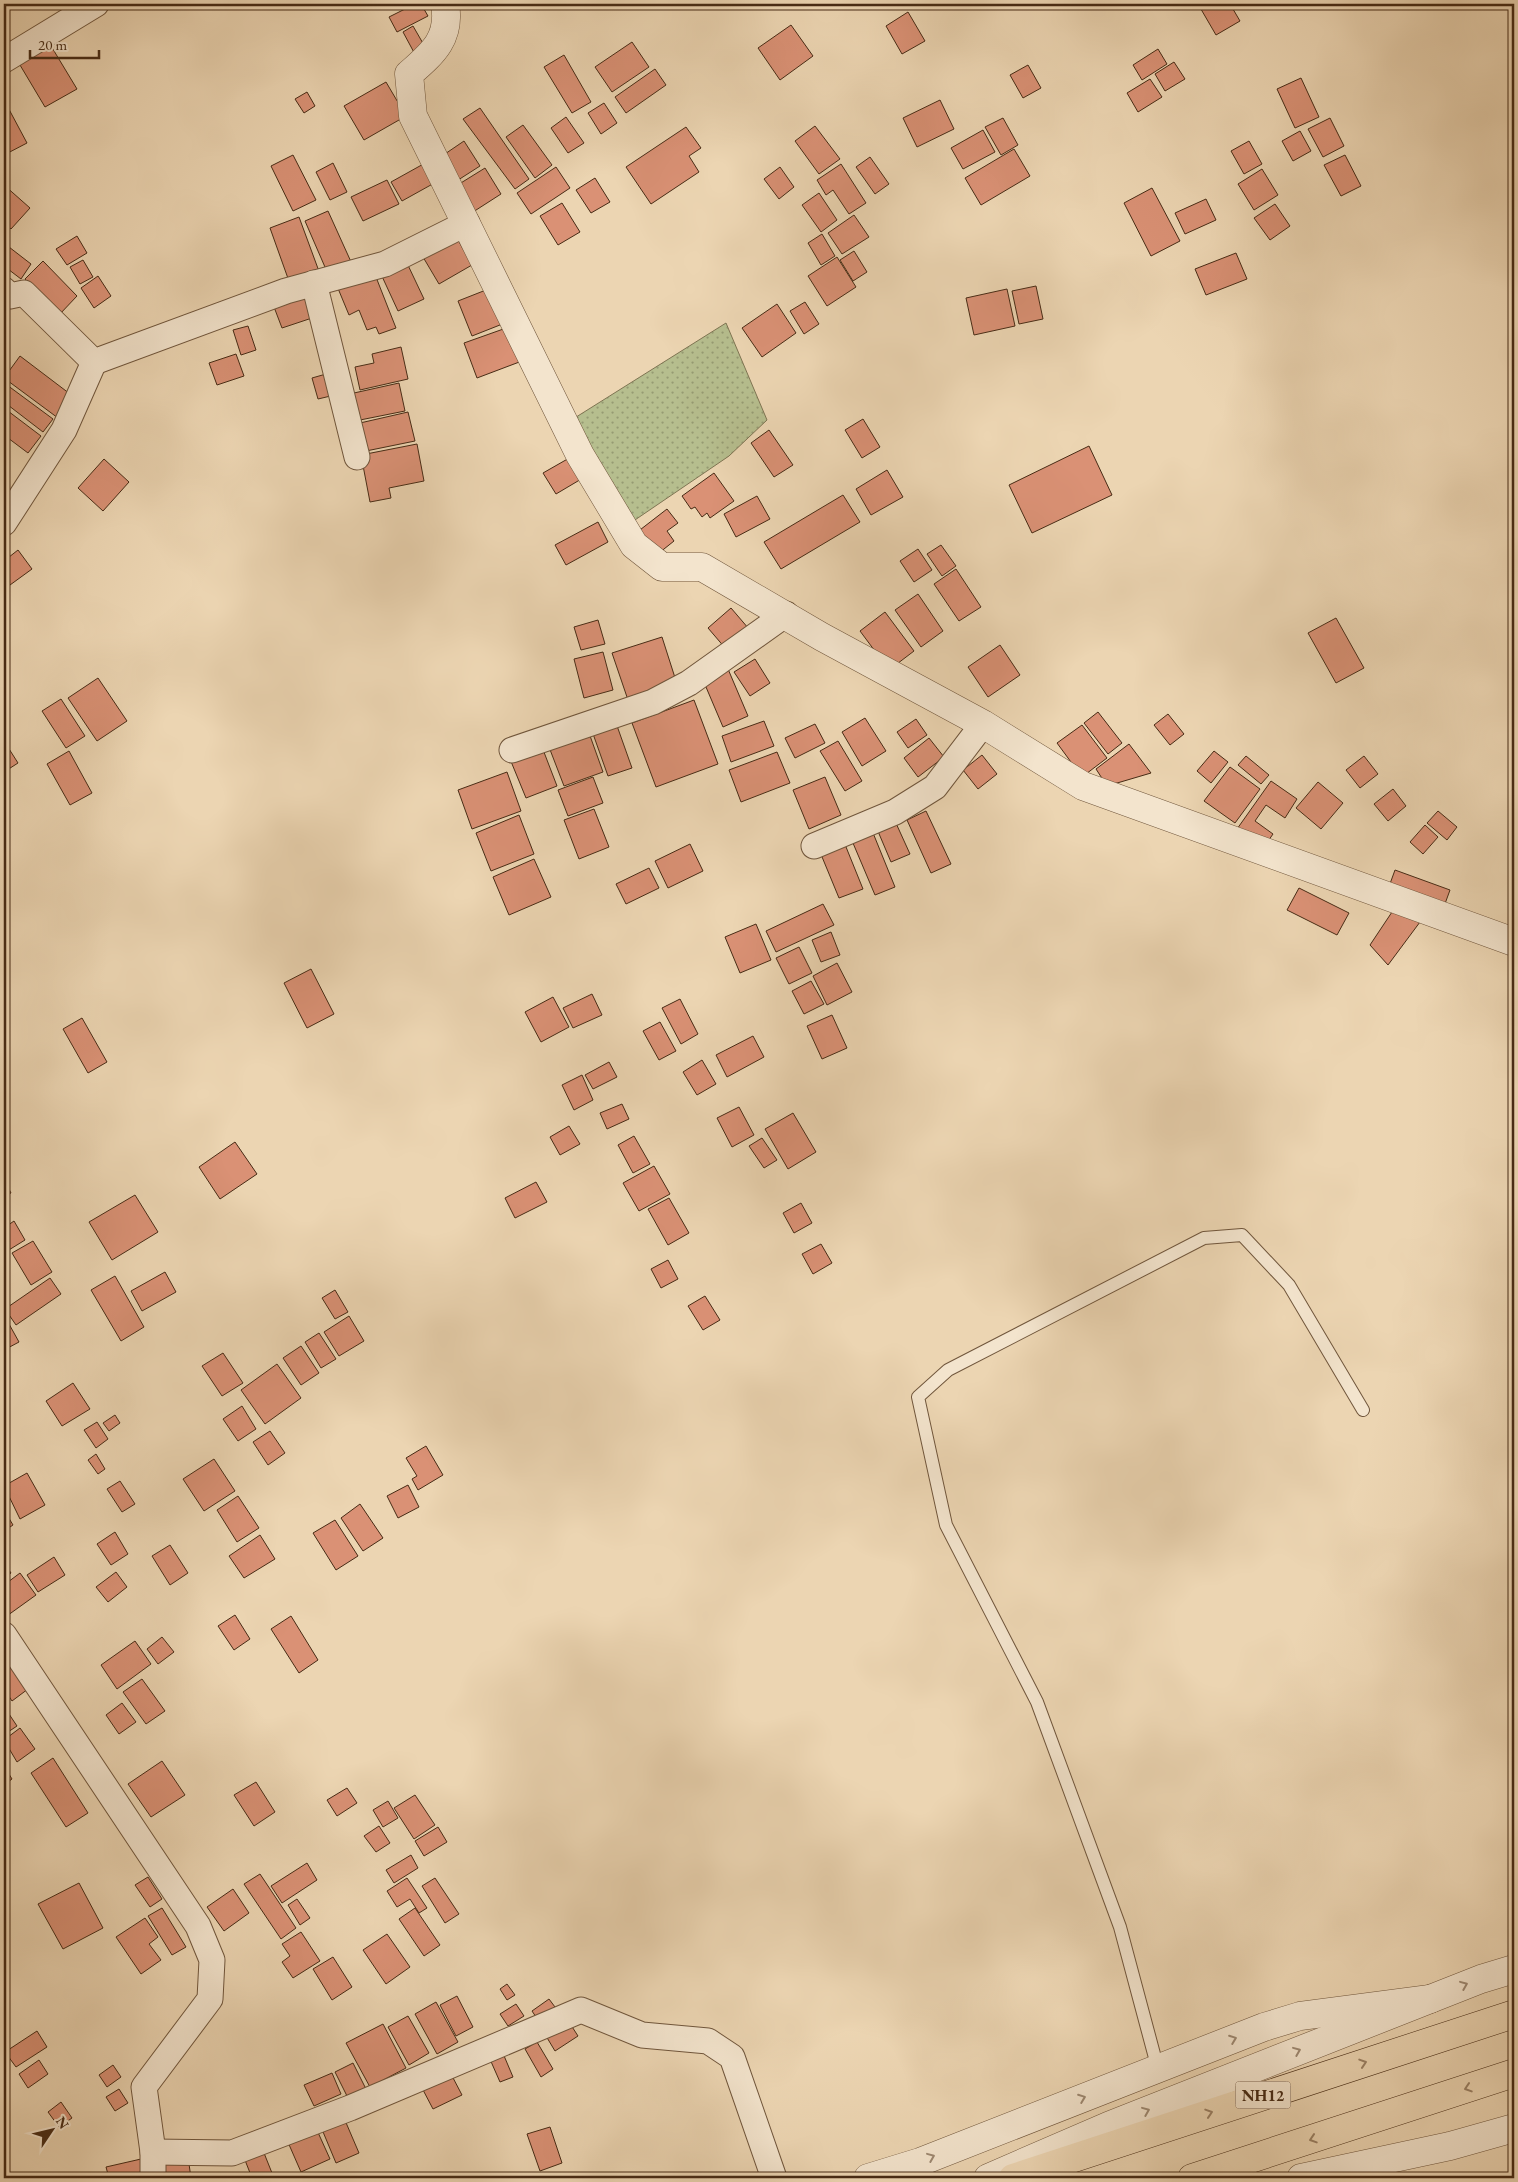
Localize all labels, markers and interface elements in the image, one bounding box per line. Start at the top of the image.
scale bar [30,28,99,60]
text: 20 m [38,35,67,54]
one-way arrow [1460,1981,1468,1991]
one-way arrow [1228,2035,1237,2045]
one-way arrow [1292,2047,1301,2057]
one-way arrow [1359,2059,1367,2069]
road number: NH12 [1236,2082,1290,2108]
one-way arrow [1464,2082,1473,2092]
one-way arrow [1077,2094,1086,2104]
north arrow [28,2104,78,2154]
one-way arrow [1141,2107,1150,2117]
one-way arrow [1204,2109,1212,2119]
text: N [52,2113,74,2133]
one-way arrow [1310,2133,1318,2143]
one-way arrow [926,2153,934,2163]

